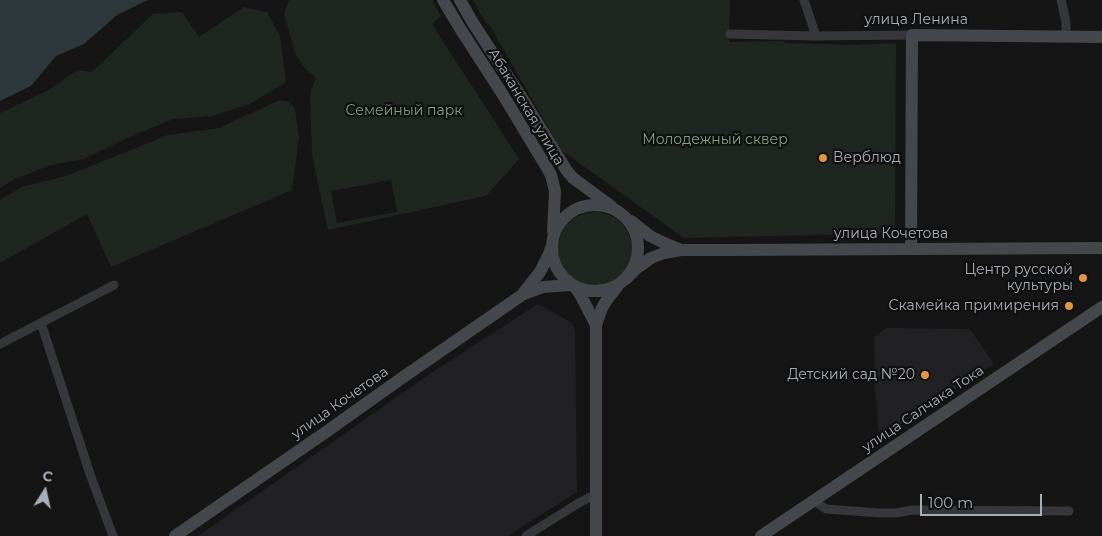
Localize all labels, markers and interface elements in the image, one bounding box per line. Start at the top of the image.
street label: улица Ленина [864,12,968,28]
street label: Абаканская улица [485,46,567,168]
park label: Семейный парк [346,103,462,119]
park label: Молодежный сквер [642,132,788,148]
place label: Верблюд [833,150,901,166]
marker: Верблюд [817,152,829,164]
street label: улица Кочетова [834,226,948,242]
place label: Центр русской культуры [965,262,1073,294]
marker: Центр русской культуры [1077,272,1089,284]
place label: Скамейка примирения [888,298,1059,314]
marker: Скамейка примирения [1063,300,1075,312]
street label: улица Салчака Тока [859,362,987,456]
street label: улица Кочетова [288,363,392,443]
place label: Детский сад №20 [787,367,915,383]
marker: Детский сад №20 [919,369,931,381]
north arrow [20,466,70,516]
text: С [41,466,54,486]
scale bar [922,484,1044,516]
text: 100 m [928,493,973,512]

